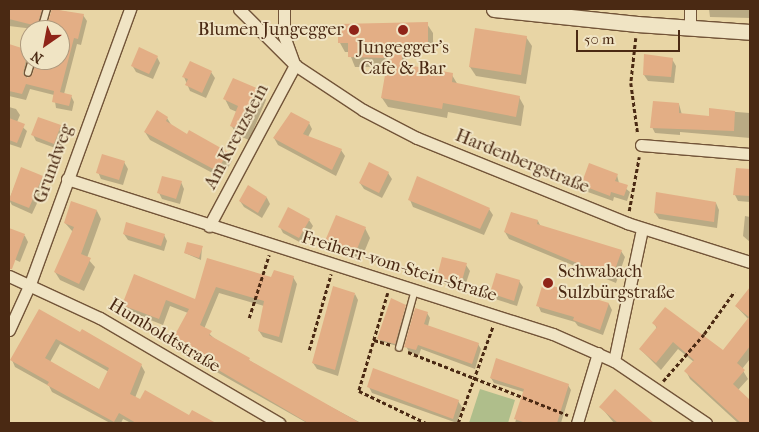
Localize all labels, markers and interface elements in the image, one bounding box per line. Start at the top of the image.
place label: Blumen Jungegger [198,19,344,41]
north arrow [20,20,70,70]
scale bar [579,20,683,52]
marker: Blumen Jungegger [348,24,360,36]
marker: Jungegger's Cafe & Bar [397,24,409,36]
text: 50 m [584,30,614,48]
place label: Jungegger's Cafe & Bar [357,38,449,80]
text: N [28,47,46,67]
street label: Am Kreuzstein [200,81,274,193]
street label: Grundweg [30,122,78,206]
street label: Hardenbergstraße [452,125,592,199]
street label: Freiherr-vom-Stein-Straße [299,227,499,307]
place label: Schwabach Sulzbürgstraße [558,262,675,304]
marker: Schwabach Sulzbürgstraße [542,277,554,289]
street label: Humboldtstraße [104,294,224,378]

